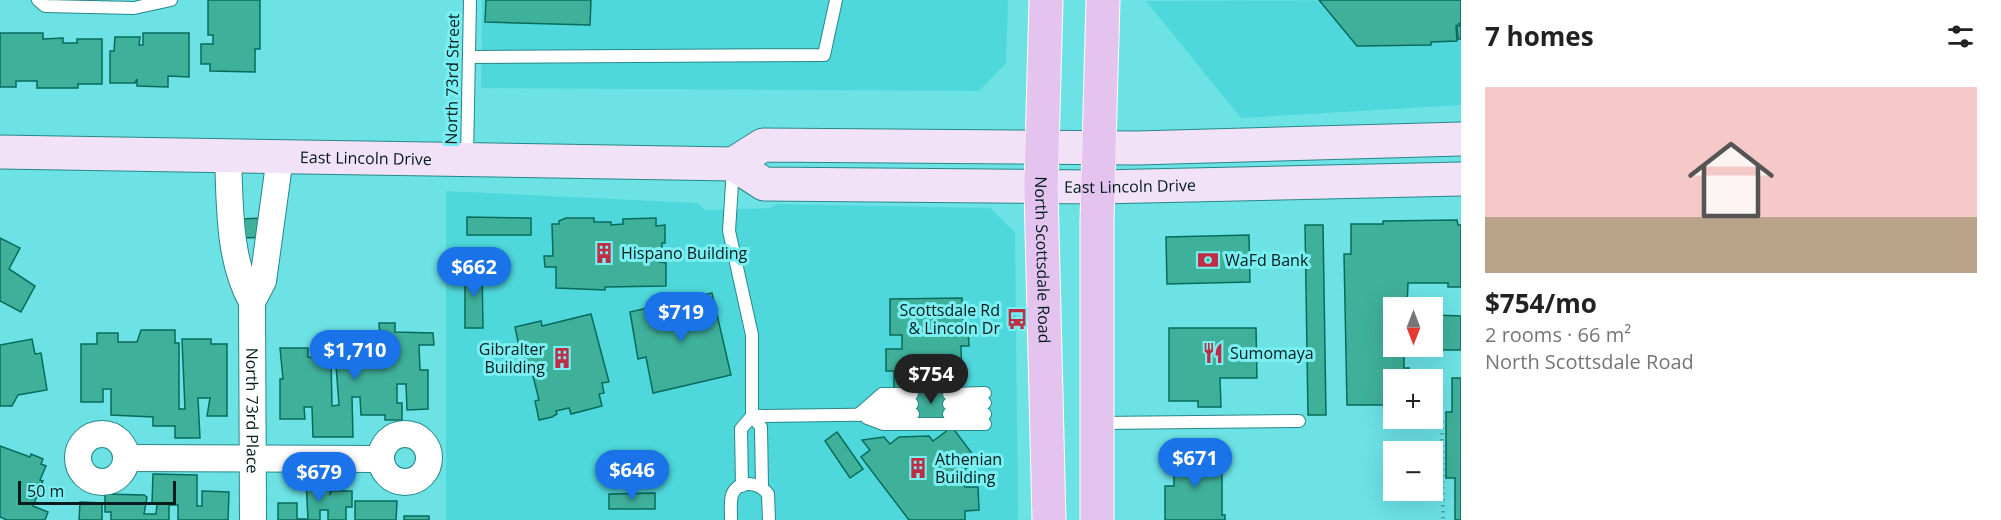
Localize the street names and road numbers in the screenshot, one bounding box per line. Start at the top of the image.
street label: North 73rd Street [440,13,464,145]
street label: East Lincoln Drive [300,146,432,170]
street label: East Lincoln Drive [1064,174,1196,198]
street label: North Scottsdale Road [1030,176,1056,344]
street label: North 73rd Place [241,348,264,474]

